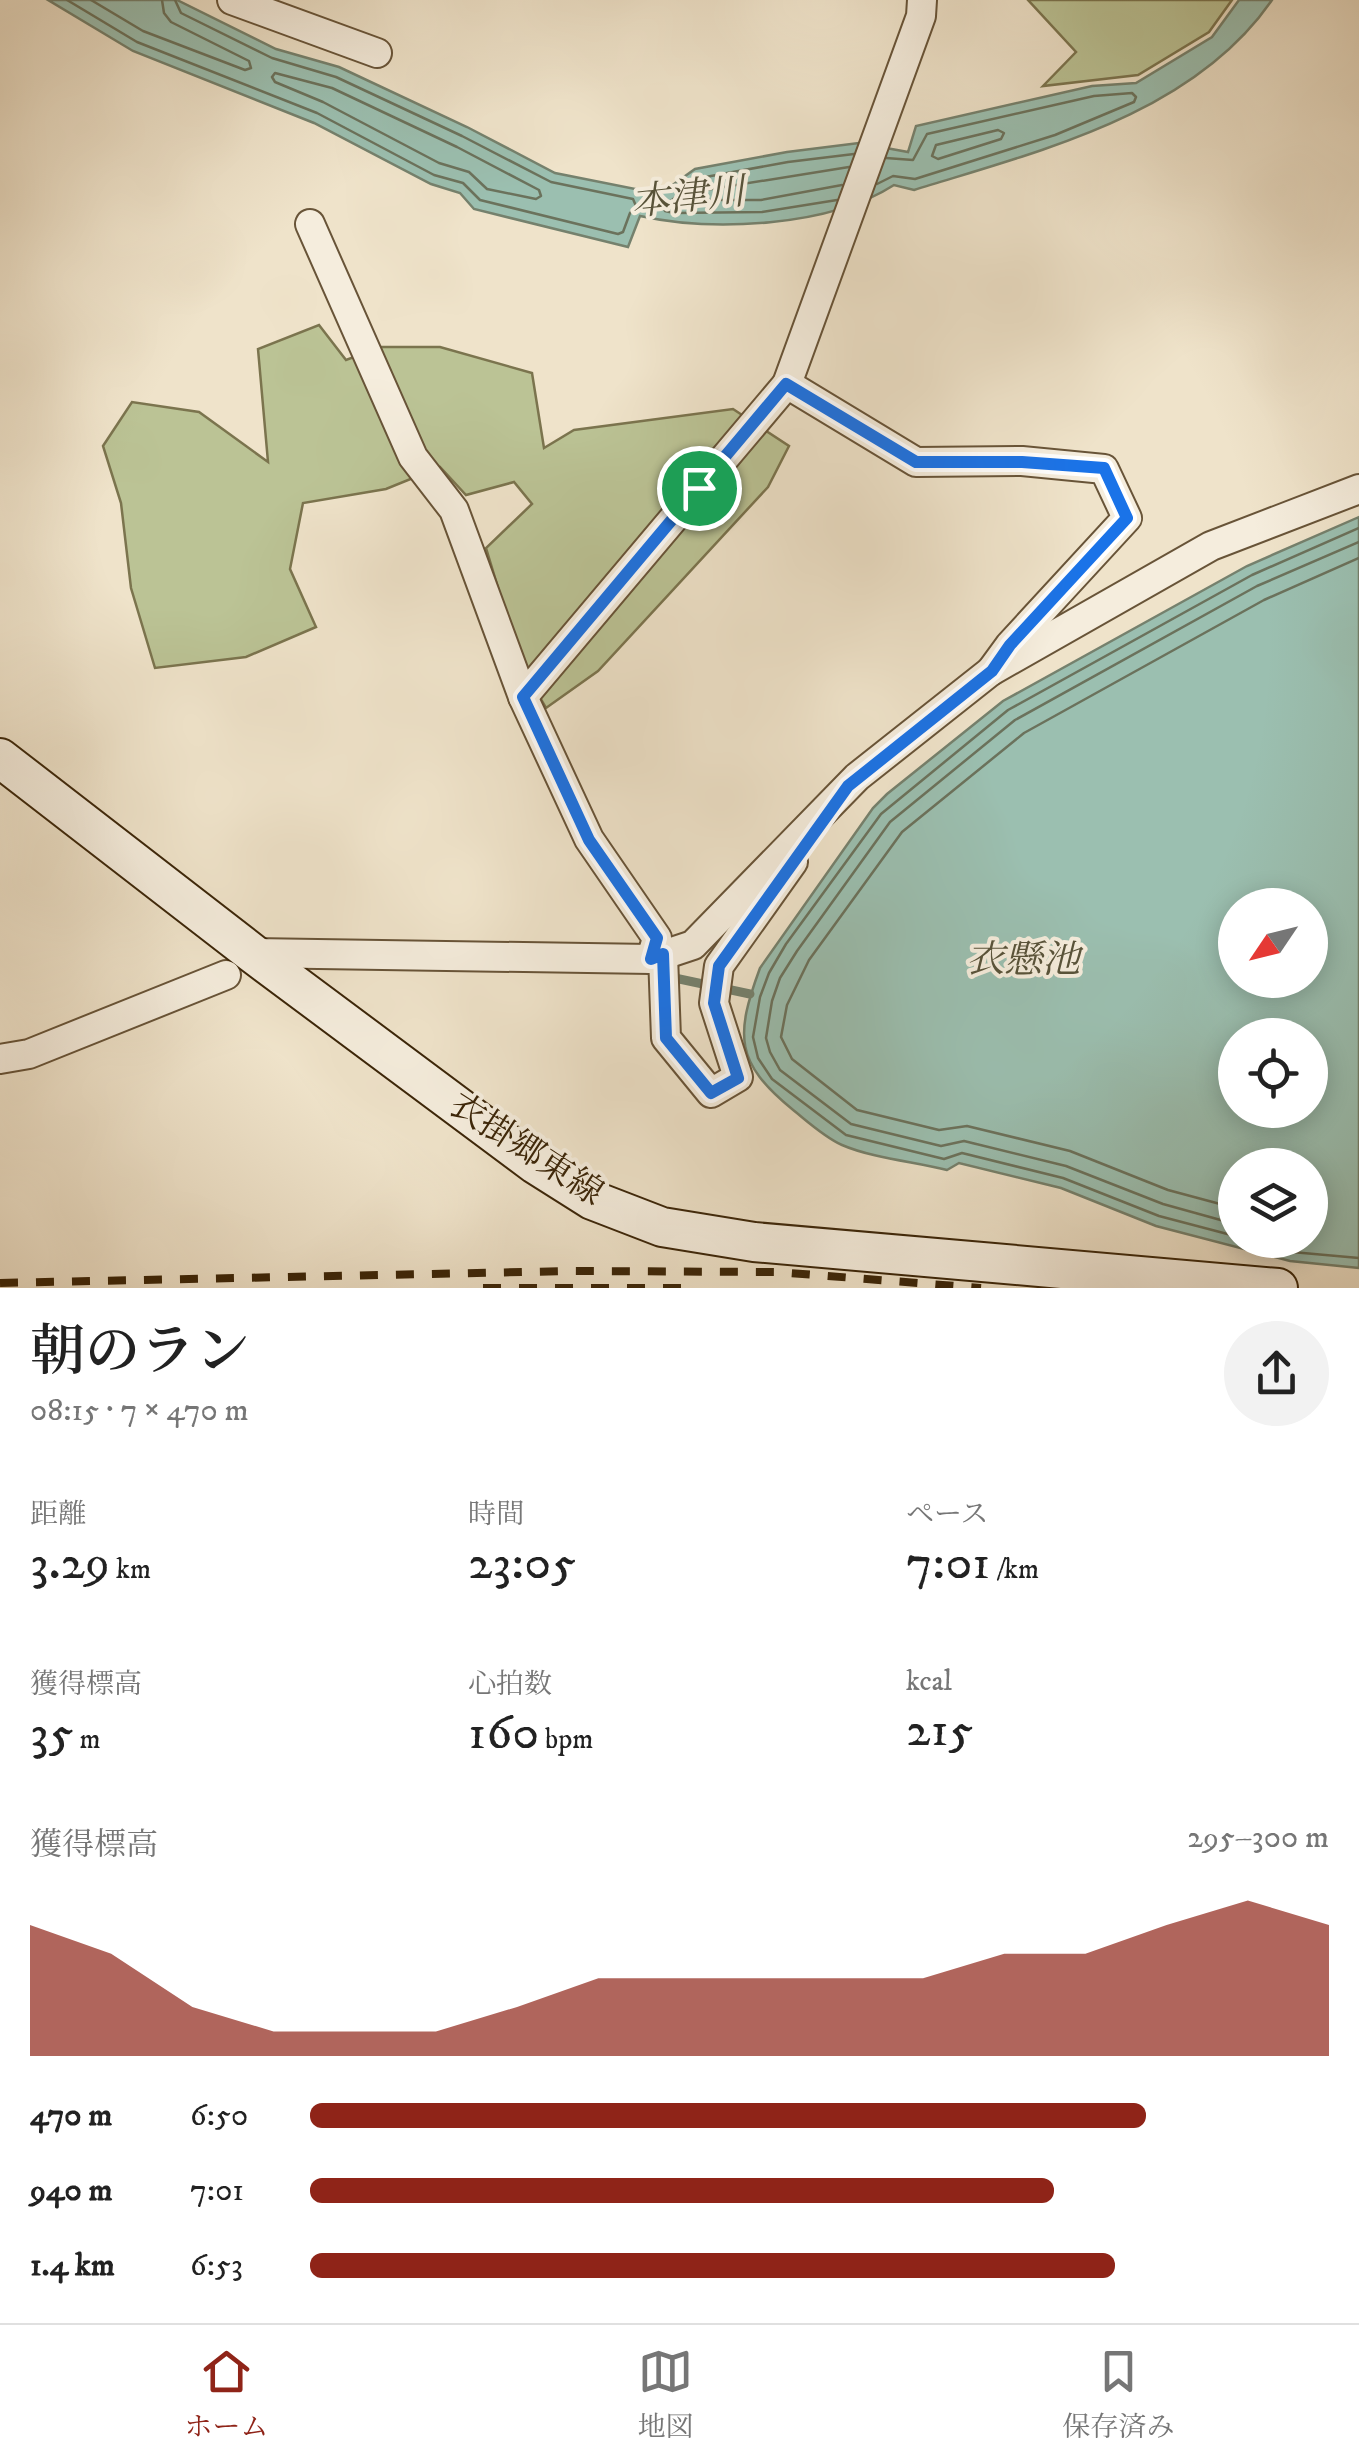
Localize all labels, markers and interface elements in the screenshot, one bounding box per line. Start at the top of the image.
water label: 本津川 [629,168,751,228]
pin [657,446,742,531]
icon: arrive [672,461,727,516]
north arrow [1218,888,1328,998]
map controls [1218,888,1328,1258]
water label: 衣懸池 [966,937,1084,985]
button: locate [1218,1018,1328,1128]
street label: 衣掛郷東線 [441,1084,611,1216]
button: layers [1218,1148,1328,1258]
text: 朝のラン [30,1319,250,1388]
button: share [1224,1321,1329,1426]
text: 08:15 · 7 × 470 m [30,1391,249,1431]
text: 距離 [30,1497,86,1532]
text: 時間 [468,1497,524,1532]
text: ペース [906,1497,989,1532]
text: 3.29 [30,1532,110,1595]
text: 23:05 [468,1532,576,1595]
text: 7:01 [906,1532,990,1595]
text: km [110,1552,151,1587]
text: /km [990,1552,1039,1587]
text: kcal [906,1664,952,1699]
text: 獲得標高 [30,1667,142,1702]
text: 心拍数 [468,1667,552,1702]
text: 215 [906,1699,973,1762]
text: 35 [30,1702,74,1765]
text: 160 [468,1702,539,1765]
text: m [74,1722,101,1757]
text: bpm [539,1722,593,1757]
text: 295–300 m [1187,1818,1329,1858]
text: 獲得標高 [30,1826,158,1866]
text: 470 m [30,2096,112,2136]
text: 6:50 [190,2096,248,2136]
text: 940 m [30,2171,113,2211]
text: 7:01 [190,2171,244,2211]
text: 1.4 km [30,2246,115,2286]
text: 6:53 [190,2246,243,2286]
tab: ホーム [184,2344,269,2445]
tab: 地図 [637,2344,694,2445]
tab: 保存済み [1062,2344,1175,2445]

